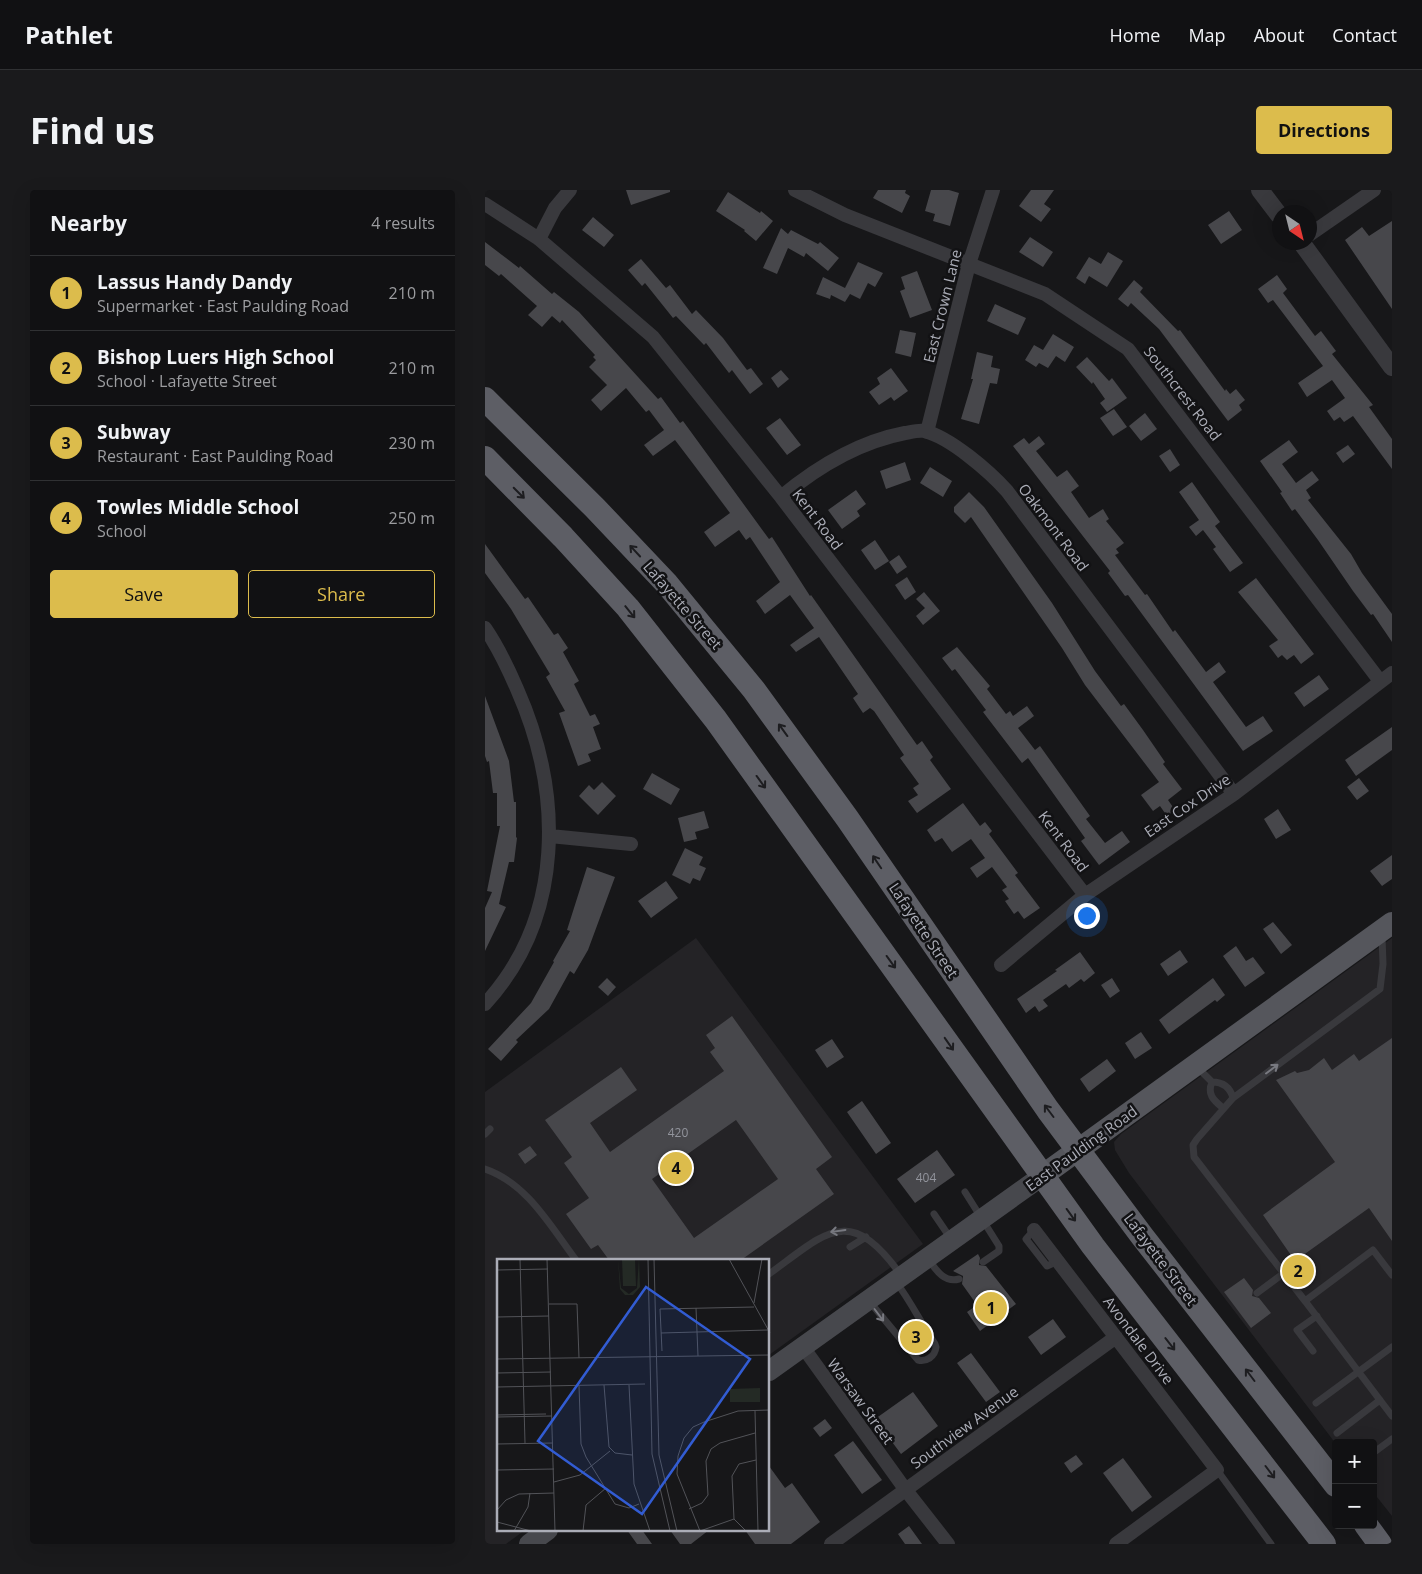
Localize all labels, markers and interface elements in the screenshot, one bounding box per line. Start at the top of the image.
text: Pathlet [25,18,113,51]
text: Home [1110,23,1160,47]
text: Map [1188,23,1226,47]
text: About [1254,23,1304,47]
text: Contact [1332,23,1397,47]
button: Directions [1256,106,1392,154]
text: Find us [30,107,155,154]
north arrow [1272,205,1317,250]
text: Nearby [50,209,127,237]
text: 4 results [371,212,435,234]
street label: East Crown Lane [918,247,966,365]
text: Lassus Handy Dandy [97,269,292,295]
text: 1 [61,282,71,304]
text: 210 m [389,282,435,304]
text: Supermarket · East Paulding Road [97,295,349,317]
street label: Southcrest Road [1140,342,1226,444]
text: Bishop Luers High School [97,344,334,370]
text: 2 [61,357,71,379]
text: 210 m [389,357,435,379]
text: School · Lafayette Street [97,370,277,392]
text: Subway [97,419,171,445]
text: 3 [61,432,71,454]
text: 230 m [389,432,435,454]
text: Restaurant · East Paulding Road [97,445,334,467]
street label: Oakmont Road [1014,479,1094,575]
street label: Kent Road [788,484,848,554]
one-way arrow [513,487,526,499]
text: Towles Middle School [97,494,299,520]
text: 4 [61,507,71,529]
text: 250 m [389,507,435,529]
text: School [97,520,147,542]
one-way arrow [629,544,641,557]
street label: Lafayette Street [639,557,727,653]
button: Save [50,570,238,618]
button: Share [248,570,435,618]
one-way arrow [625,605,636,618]
one-way arrow [778,723,788,737]
street label: East Cox Drive [1140,769,1234,841]
one-way arrow [756,775,766,789]
street label: Kent Road [1034,806,1094,876]
one-way arrow [872,856,882,870]
street label: Lafayette Street [885,879,963,981]
your location [1074,903,1100,929]
one-way arrow [886,955,896,969]
one-way arrow [944,1037,954,1051]
one-way arrow [1265,1064,1279,1074]
street label: East Paulding Road [1021,1101,1141,1195]
one-way arrow [1044,1105,1055,1118]
house number: 420 [668,1124,688,1141]
pin: 4 [660,1149,692,1187]
house number: 404 [916,1169,936,1186]
one-way arrow [1066,1208,1076,1222]
street label: Lafayette Street [1120,1209,1202,1309]
one-way arrow [831,1226,847,1236]
pin: 2 [1282,1252,1314,1290]
inset map [497,1259,770,1532]
pin: 1 [975,1289,1007,1327]
street label: Avondale Drive [1099,1292,1179,1388]
one-way arrow [874,1308,885,1321]
pin: 3 [900,1318,932,1356]
one-way arrow [1164,1338,1175,1351]
street label: Warsaw Street [823,1354,899,1448]
one-way arrow [1244,1369,1255,1382]
street label: Southview Avenue [906,1381,1022,1473]
map controls [1332,1439,1377,1529]
button: + [1332,1439,1377,1484]
one-way arrow [1265,1465,1275,1479]
button: − [1332,1484,1377,1529]

